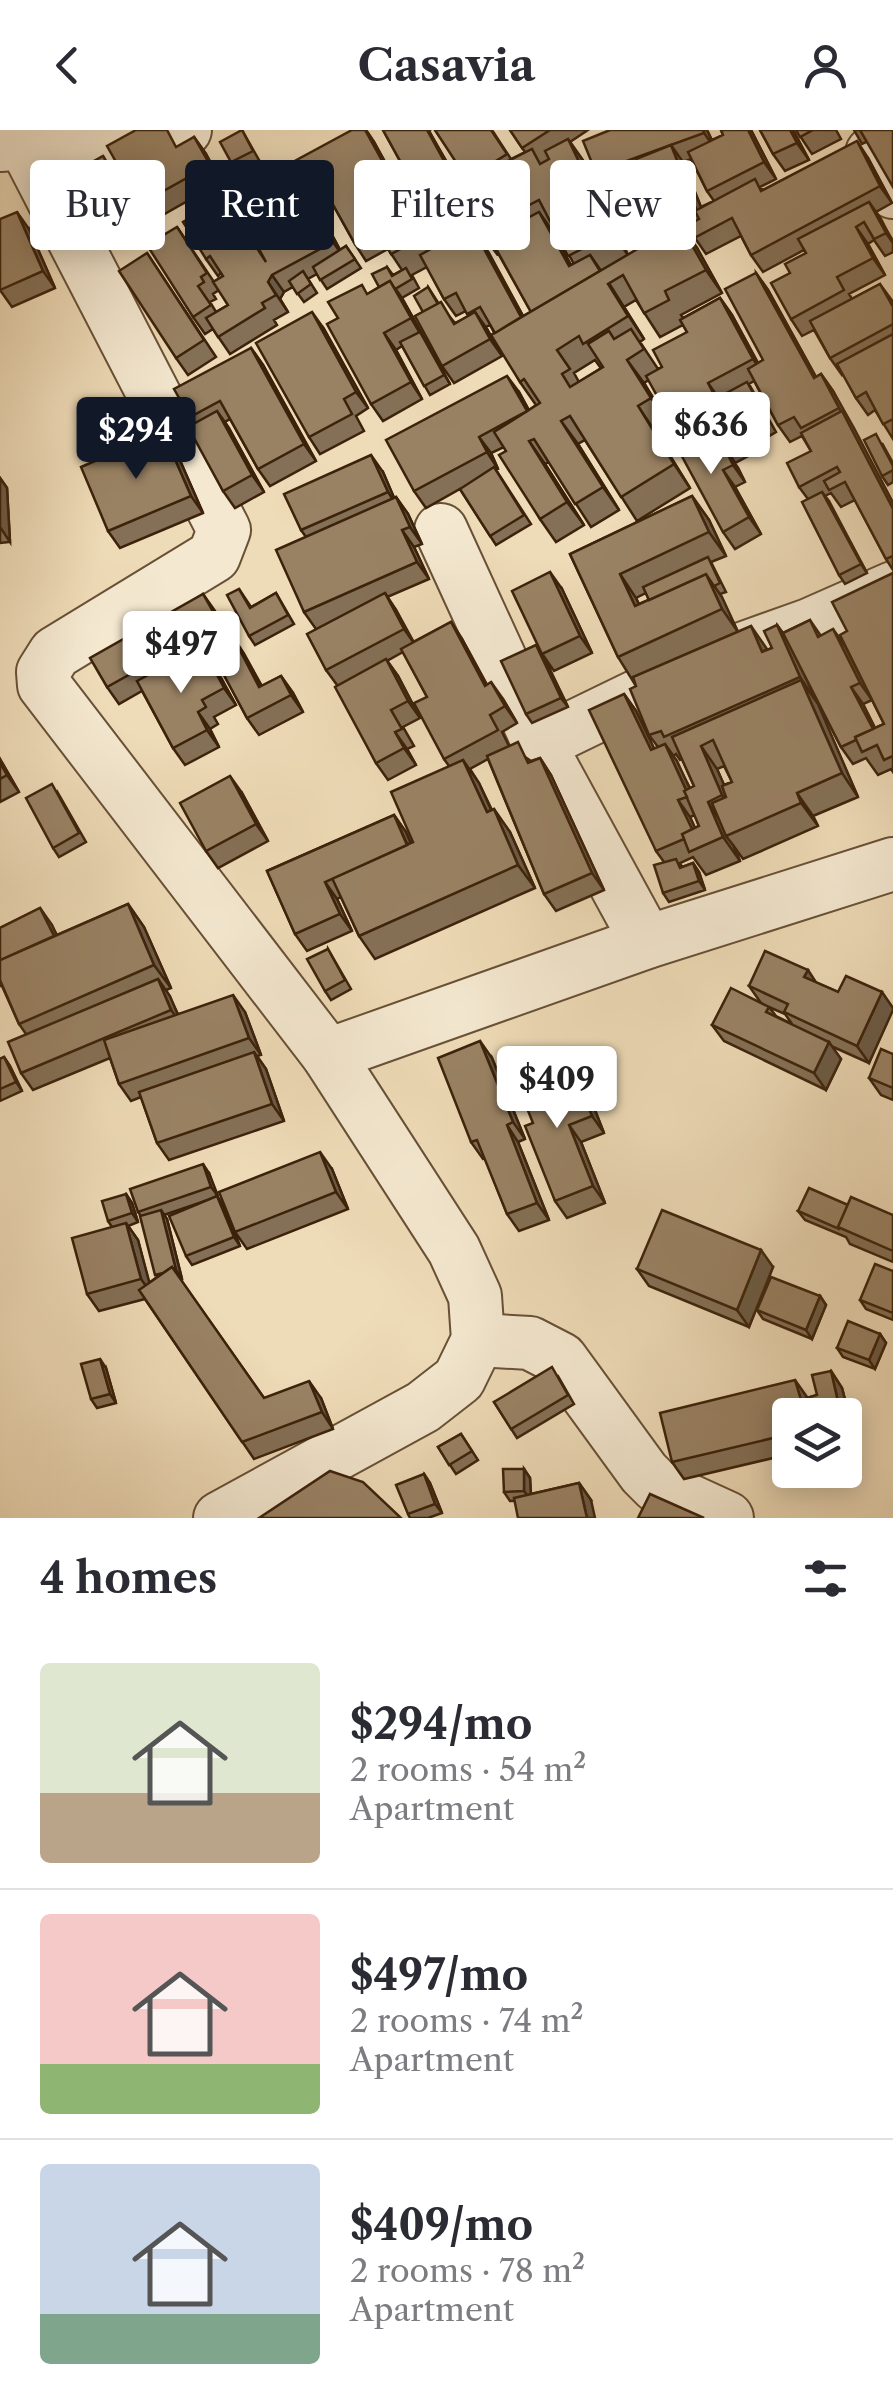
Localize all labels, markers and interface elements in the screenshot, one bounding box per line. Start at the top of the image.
text: Casavia [358,37,535,93]
icon: back [40,38,95,93]
icon: person [798,38,853,93]
chip: Buy [30,160,165,250]
chip: Rent [185,160,334,250]
chip: Filters [354,160,530,250]
chip: New [550,160,696,250]
pin: $636 [652,392,770,477]
pin: $294 [77,397,195,482]
text: $636 [674,405,748,444]
text: $294 [99,410,173,449]
pin: $497 [122,611,240,696]
text: $497 [145,624,217,663]
pin: $409 [498,1046,616,1131]
text: $409 [519,1059,595,1098]
map controls [772,1398,862,1488]
button: layers [772,1398,862,1488]
icon: filters [798,1551,853,1606]
text: 4 homes [40,1552,217,1604]
text: $294/mo [350,1698,532,1750]
icon: home [120,1703,240,1823]
text: 2 rooms · 54 m² [350,1750,586,1789]
text: Apartment [350,1789,514,1828]
text: $497/mo [350,1949,528,2001]
icon: home [120,1954,240,2074]
text: 2 rooms · 74 m² [350,2001,584,2040]
text: Apartment [350,2040,514,2079]
text: $409/mo [350,2199,533,2251]
icon: home [120,2204,240,2324]
text: 2 rooms · 78 m² [350,2251,585,2290]
text: Apartment [350,2290,514,2329]

